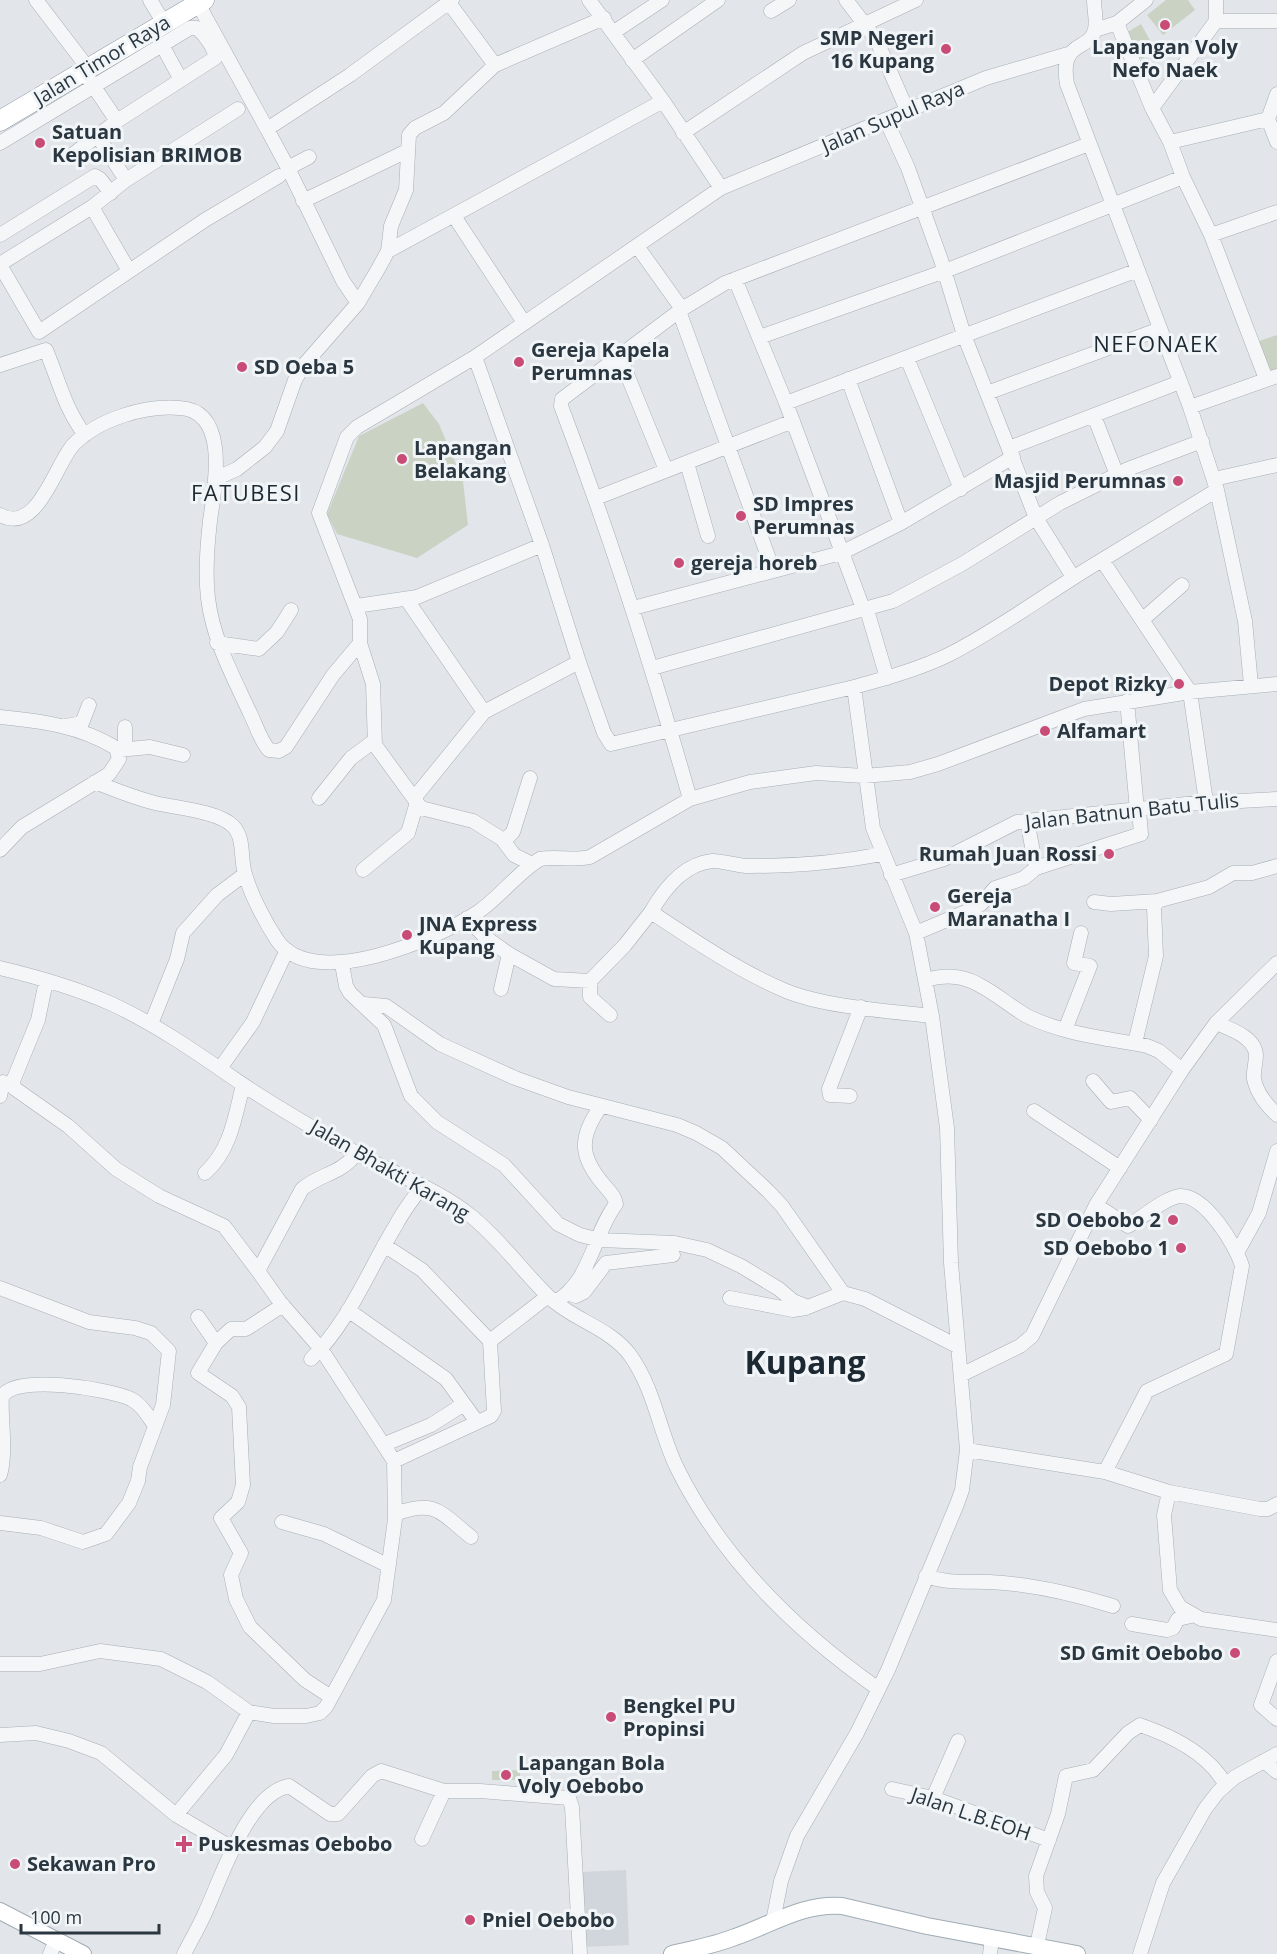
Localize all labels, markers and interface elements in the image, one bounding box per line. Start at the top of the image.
street label: Jalan Timor Raya [27,8,175,112]
marker: Lapangan Voly Nefo Naek [1158,18,1172,32]
place label: SMP Negeri 16 Kupang [820,24,935,74]
place label: Lapangan Voly Nefo Naek [1092,33,1239,83]
marker: SMP Negeri 16 Kupang [939,42,953,56]
street label: Jalan Supul Raya [815,74,968,160]
place label: Satuan Kepolisian BRIMOB [52,118,242,168]
marker: Satuan Kepolisian BRIMOB [33,136,47,150]
district label: NEFONAEK [1093,328,1219,358]
place label: Gereja Kapela Perumnas [531,336,670,386]
place label: SD Oeba 5 [254,353,354,380]
marker: Gereja Kapela Perumnas [512,355,526,369]
marker: SD Oeba 5 [235,360,249,374]
place label: Lapangan Belakang [414,434,512,484]
marker: Lapangan Belakang [395,452,409,466]
place label: Masjid Perumnas [994,467,1166,494]
marker: Masjid Perumnas [1171,474,1185,488]
district label: FATUBESI [191,477,301,507]
place label: SD Impres Perumnas [753,490,854,540]
marker: SD Impres Perumnas [734,509,748,523]
place label: gereja horeb [691,549,817,576]
marker: gereja horeb [672,556,686,570]
place label: Depot Rizky [1049,670,1168,697]
marker: Depot Rizky [1172,677,1186,691]
place label: Alfamart [1057,717,1147,744]
marker: Alfamart [1038,724,1052,738]
street label: Jalan Batnun Batu Tulis [1022,786,1240,835]
place label: Rumah Juan Rossi [919,840,1097,867]
marker: Rumah Juan Rossi [1102,847,1116,861]
place label: Gereja Maranatha I [947,882,1070,932]
marker: Gereja Maranatha I [928,900,942,914]
place label: JNA Express Kupang [417,910,537,960]
marker: JNA Express Kupang [400,928,414,942]
street label: Jalan Bhakti Karang [304,1112,475,1226]
place label: SD Oebobo 2 [1036,1206,1161,1233]
marker: SD Oebobo 2 [1166,1213,1180,1227]
place label: SD Oebobo 1 [1044,1234,1169,1261]
marker: SD Oebobo 1 [1174,1241,1188,1255]
district label: Kupang [745,1340,865,1383]
place label: SD Gmit Oebobo [1060,1639,1223,1666]
marker: SD Gmit Oebobo [1228,1646,1242,1660]
place label: Bengkel PU Propinsi [623,1692,736,1742]
marker: Bengkel PU Propinsi [604,1710,618,1724]
place label: Lapangan Bola Voly Oebobo [518,1749,665,1799]
marker: Lapangan Bola Voly Oebobo [499,1768,513,1782]
street label: Jalan L.B.EOH [906,1780,1035,1847]
place label: Puskesmas Oebobo [198,1830,392,1857]
marker: Puskesmas Oebobo [175,1835,193,1853]
place label: Sekawan Pro [27,1850,156,1877]
marker: Sekawan Pro [8,1857,22,1871]
scale bar [21,1897,159,1935]
text: 100 m [30,1905,82,1929]
place label: Pniel Oebobo [482,1906,615,1933]
marker: Pniel Oebobo [463,1913,477,1927]

